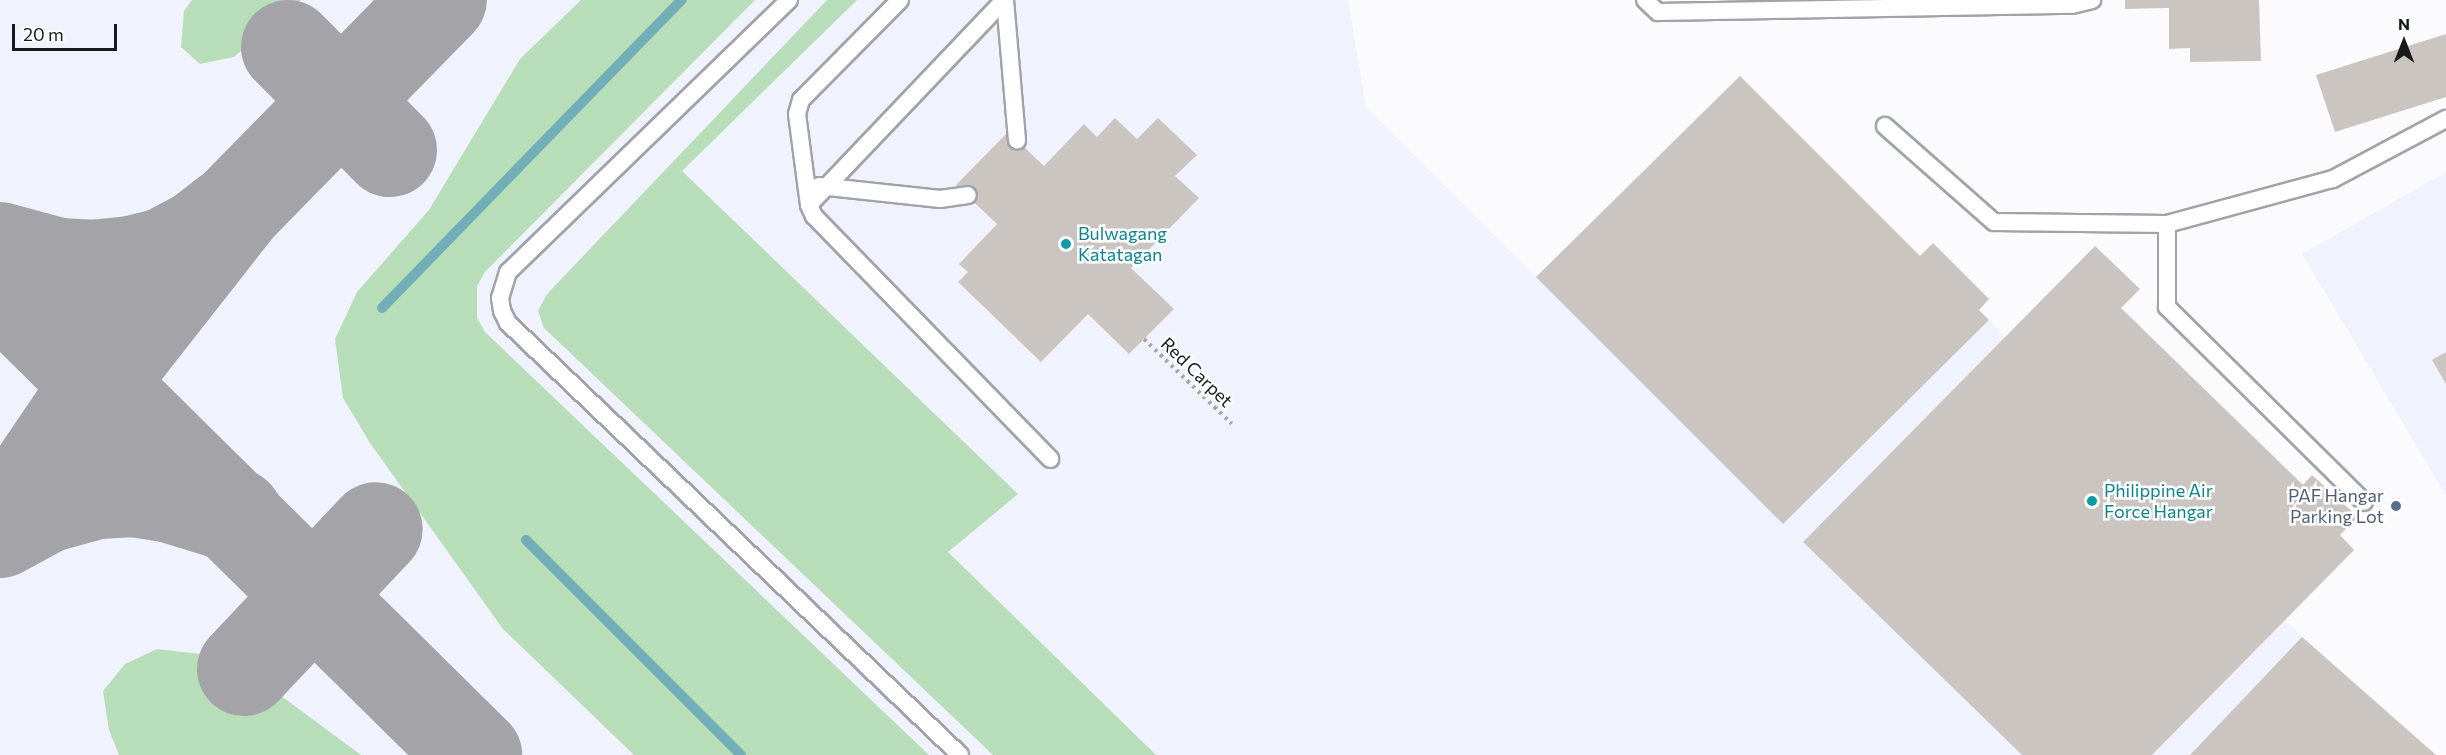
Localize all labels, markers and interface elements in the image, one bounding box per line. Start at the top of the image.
scale bar [15,12,120,50]
north arrow [2374,12,2434,72]
text: N [2398,14,2410,33]
text: 20 m [23,23,64,45]
place label: Bulwagang Katatagan [1078,223,1167,266]
marker: Bulwagang Katatagan [1059,237,1073,251]
street label: Red Carpet [1157,333,1237,411]
place label: Philippine Air Force Hangar [2104,480,2213,522]
place label: PAF Hangar Parking Lot [2288,485,2384,528]
marker: Philippine Air Force Hangar [2085,494,2099,508]
marker: PAF Hangar Parking Lot [2389,499,2403,513]

